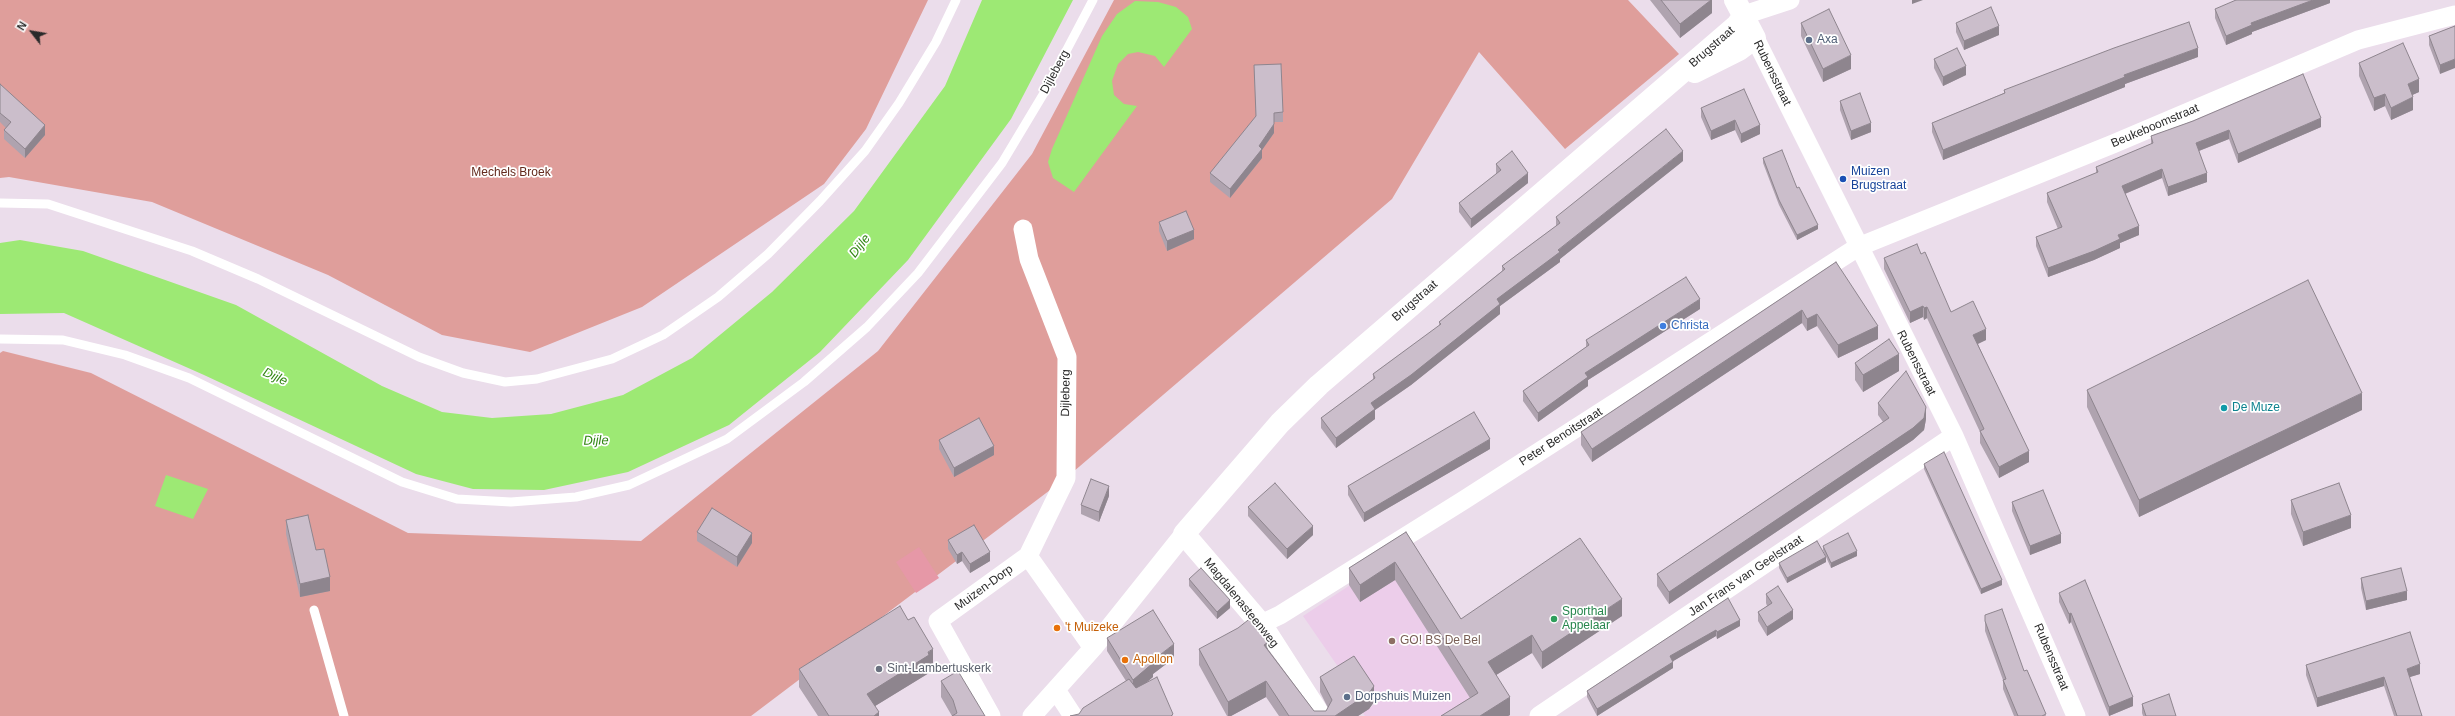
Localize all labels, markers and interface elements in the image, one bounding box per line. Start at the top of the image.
north arrow [12,12,52,52]
text: N [15,19,29,32]
street label: Brugstraat [1686,23,1738,71]
place label: Axa [1817,33,1838,47]
marker: Axa [1804,35,1814,45]
street label: Rubensstraat [1750,38,1794,108]
street label: Dijleberg [1038,48,1072,96]
street label: Beukeboomstraat [2109,101,2201,151]
place label: Muizen Brugstraat [1851,165,1906,193]
park label: Mechels Broek [471,166,551,180]
marker: Muizen Brugstraat [1838,174,1848,184]
water label: Dijle [846,231,874,261]
street label: Brugstraat [1389,277,1441,325]
place label: Christa [1671,319,1709,333]
marker: Christa [1658,321,1668,331]
street label: Rubensstraat [1893,328,1939,398]
water label: Dijle [260,365,290,389]
street label: Dijleberg [1058,369,1074,417]
place label: De Muze [2232,401,2280,415]
marker: De Muze [2219,403,2229,413]
street label: Peter Benoitstraat [1517,405,1605,469]
water label: Dijle [583,433,609,449]
street label: Jan Frans van Geelstraat [1686,532,1806,620]
street label: Magdalenasteenweg [1201,555,1281,651]
street label: Muizen-Dorp [952,562,1016,614]
place label: Sporthal Appelaar [1562,605,1610,633]
marker: Sporthal Appelaar [1549,614,1559,624]
place label: 't Muizeke [1065,621,1119,635]
street label: Rubensstraat [2030,621,2072,693]
marker: 't Muizeke [1052,623,1062,633]
place label: GO! BS De Bel [1400,634,1481,648]
marker: GO! BS De Bel [1387,636,1397,646]
place label: Apollon [1133,653,1173,667]
marker: Apollon [1120,655,1130,665]
place label: Sint-Lambertuskerk [887,662,991,676]
marker: Sint-Lambertuskerk [874,664,884,674]
place label: Dorpshuis Muizen [1355,690,1451,704]
marker: Dorpshuis Muizen [1342,692,1352,702]

